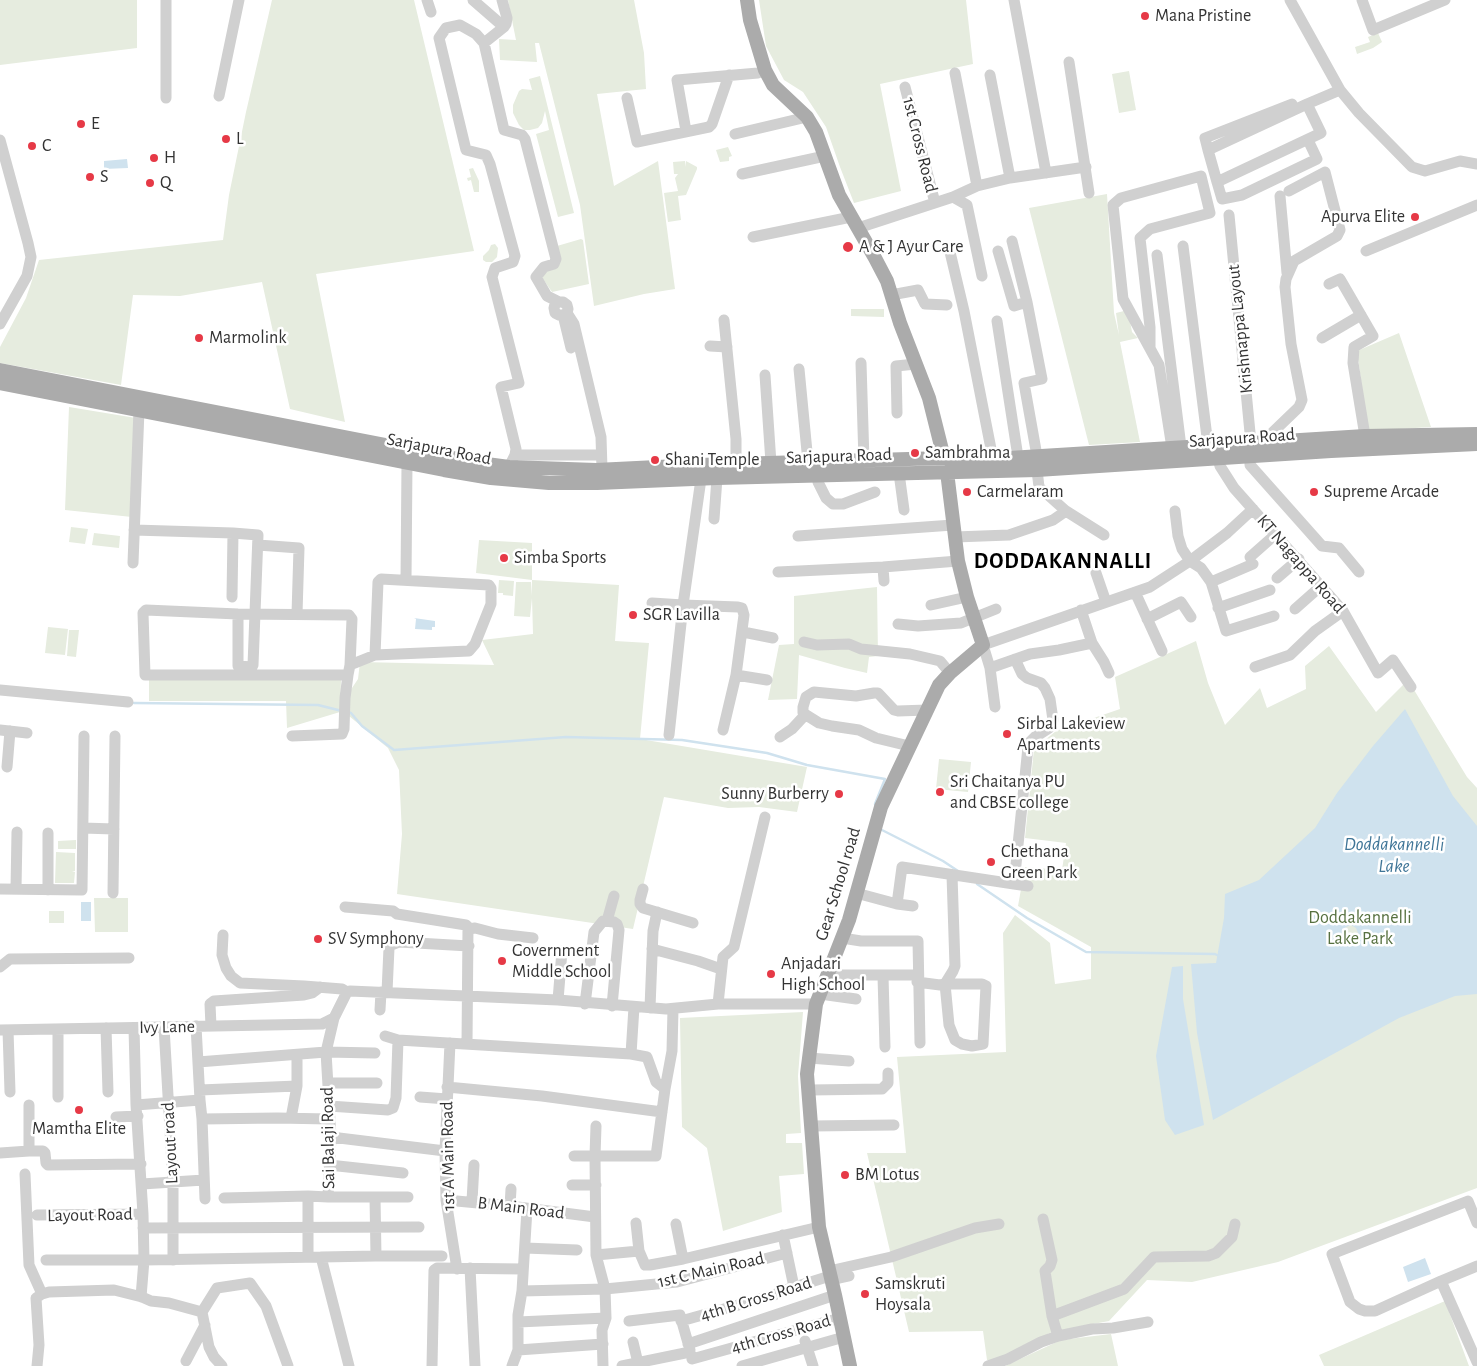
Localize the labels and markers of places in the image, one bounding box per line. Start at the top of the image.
place label: Mana Pristine [1155,5,1251,27]
marker: Mana Pristine [1139,10,1151,22]
place label: E [91,113,100,135]
marker: E [75,118,87,130]
place label: L [236,128,243,150]
marker: L [220,133,232,145]
place label: C [42,135,51,157]
marker: C [26,140,38,152]
place label: H [164,147,176,169]
marker: H [148,152,160,164]
place label: S [100,166,108,188]
marker: S [84,171,96,183]
place label: Q [160,172,172,194]
marker: Q [144,177,156,189]
place label: Apurva Elite [1321,206,1405,228]
marker: Apurva Elite [1409,211,1421,223]
place label: A & J Ayur Care [859,236,964,258]
marker: A & J Ayur Care [841,240,855,254]
place label: Marmolink [209,327,287,349]
marker: Marmolink [193,332,205,344]
place label: Sambrahma [925,442,1011,464]
marker: Sambrahma [909,447,921,459]
place label: Shani Temple [665,449,760,471]
marker: Shani Temple [649,454,661,466]
place label: Carmelaram [977,481,1064,503]
place label: Supreme Arcade [1324,481,1439,503]
marker: Carmelaram [961,486,973,498]
marker: Supreme Arcade [1308,486,1320,498]
place label: Simba Sports [514,547,606,569]
marker: Simba Sports [498,552,510,564]
place label: SGR Lavilla [643,604,720,626]
marker: SGR Lavilla [627,609,639,621]
place label: Sirbal Lakeview Apartments [1017,713,1125,756]
marker: Sirbal Lakeview Apartments [1001,728,1013,740]
place label: Sri Chaitanya PU and CBSE college [950,771,1069,814]
place label: Sunny Burberry [721,783,829,805]
marker: Sri Chaitanya PU and CBSE college [934,786,946,798]
marker: Sunny Burberry [833,788,845,800]
place label: Chethana Green Park [1001,841,1077,884]
marker: Chethana Green Park [985,856,997,868]
place label: SV Symphony [328,928,424,950]
marker: SV Symphony [312,933,324,945]
place label: Government Middle School [512,940,611,982]
place label: Anjadari High School [781,953,865,996]
marker: Government Middle School [496,955,508,967]
marker: Anjadari High School [765,968,777,980]
marker: Mamtha Elite [73,1104,85,1116]
place label: Mamtha Elite [32,1118,126,1140]
place label: BM Lotus [855,1164,919,1186]
marker: BM Lotus [839,1169,851,1181]
place label: Samskruti Hoysala [875,1273,946,1316]
marker: Samskruti Hoysala [859,1288,871,1300]

